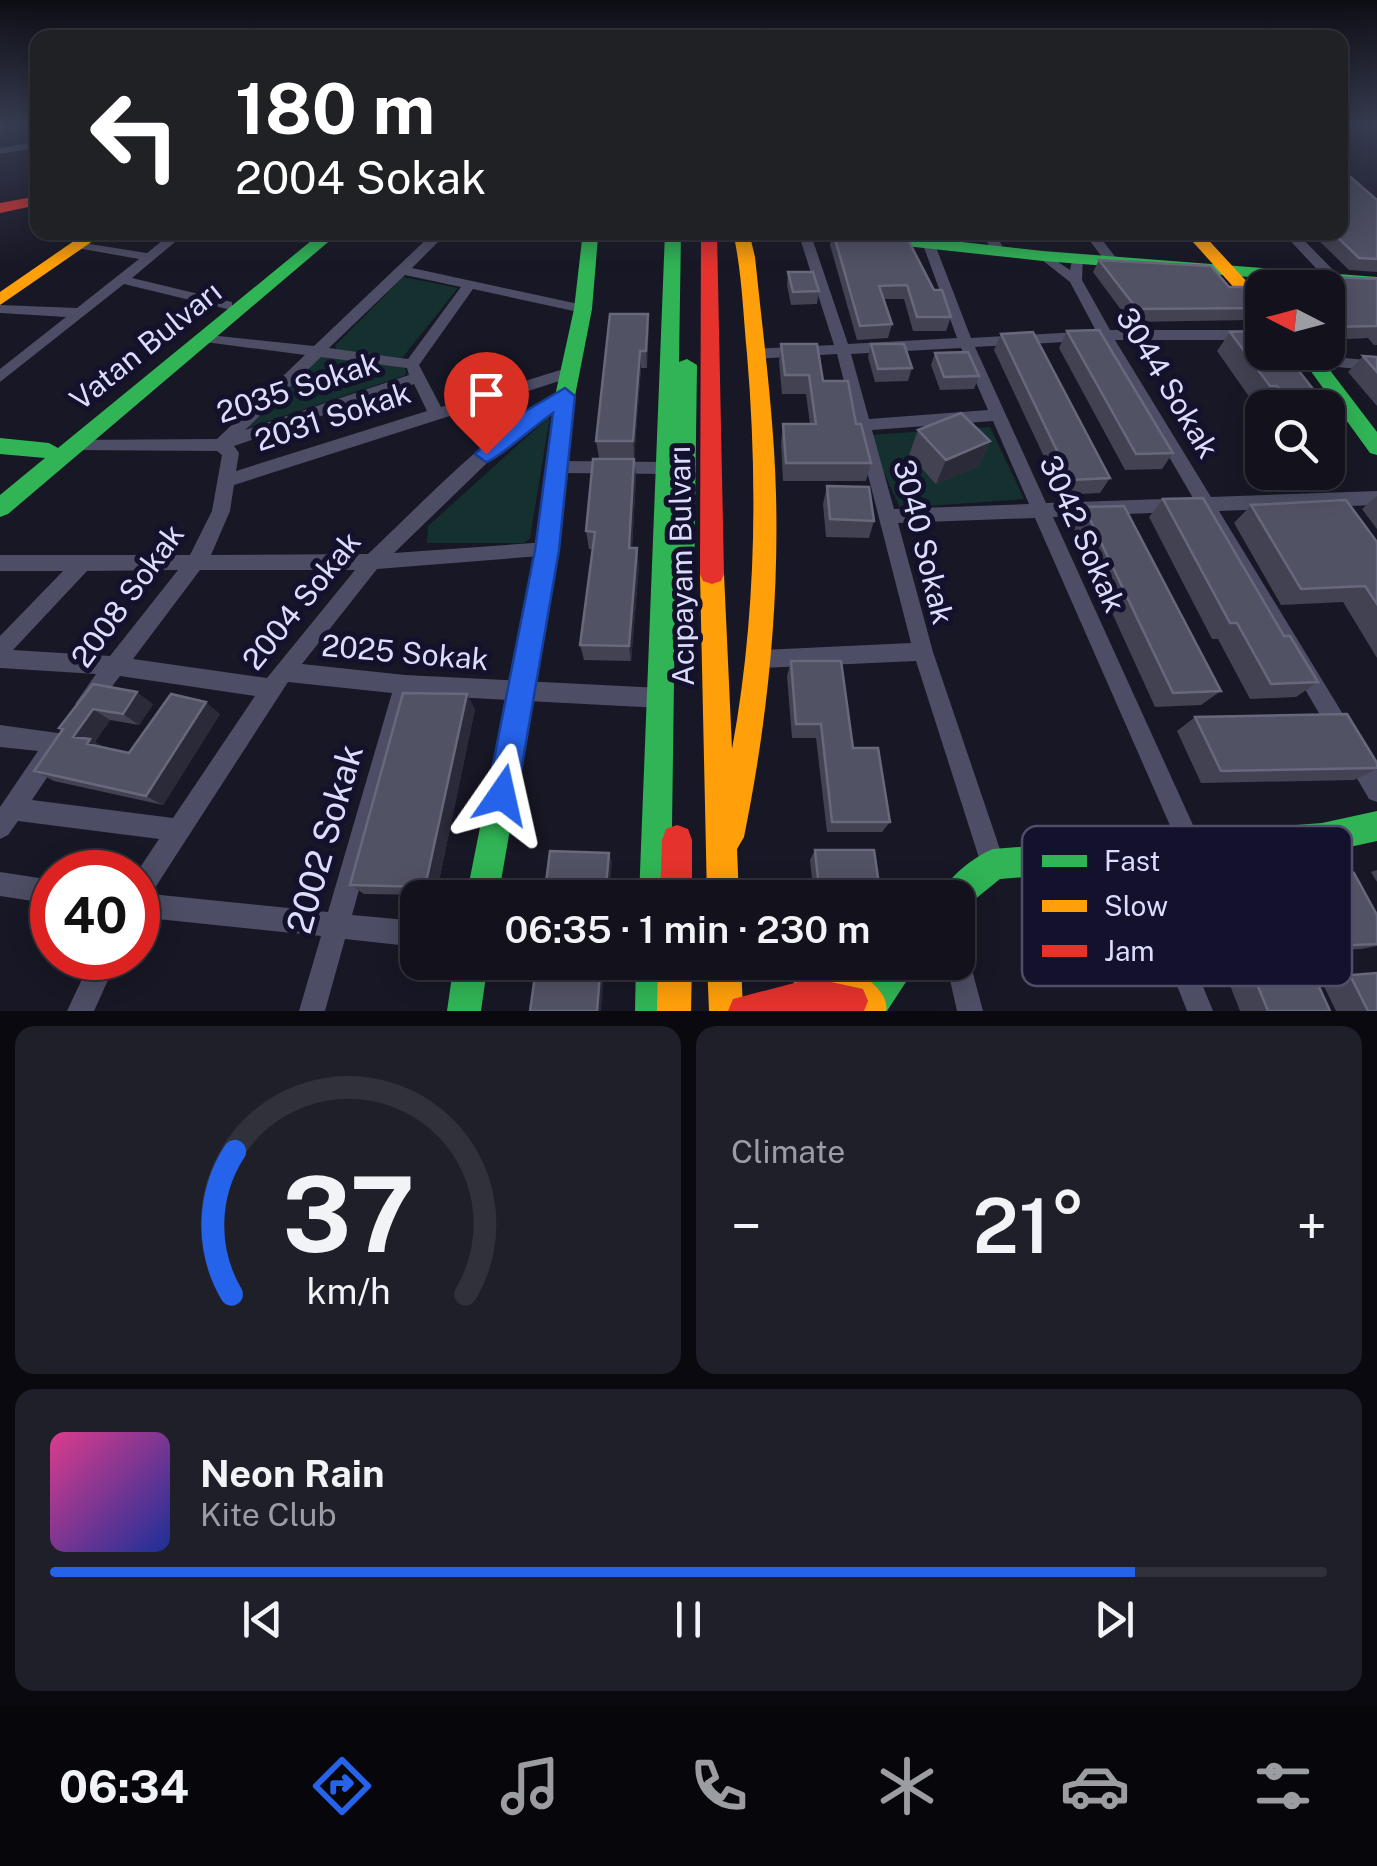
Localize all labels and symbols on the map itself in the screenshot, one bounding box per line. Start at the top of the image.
north arrow [1245,270,1345,370]
street label: Vatan Bulvarı [62,273,228,417]
street label: 3044 Sokak [1109,301,1227,464]
street label: 2035 Sokak [212,344,383,430]
pin [444,352,529,455]
street label: 2031 Sokak [250,374,415,458]
street label: Acıpayam Bulvarı [661,446,701,686]
street label: 3042 Sokak [1032,450,1134,618]
street label: 3040 Sokak [886,456,962,628]
street label: 2008 Sokak [63,517,191,674]
street label: 2004 Sokak [235,524,368,677]
street label: 2025 Sokak [320,627,490,677]
street label: 2002 Sokak [278,740,371,938]
position arrow [450,743,554,847]
legend [1022,826,1352,986]
text: Fast [1104,844,1160,877]
speed limit sign: 40 [30,850,160,980]
text: Slow [1104,889,1168,922]
text: Jam [1104,934,1155,967]

